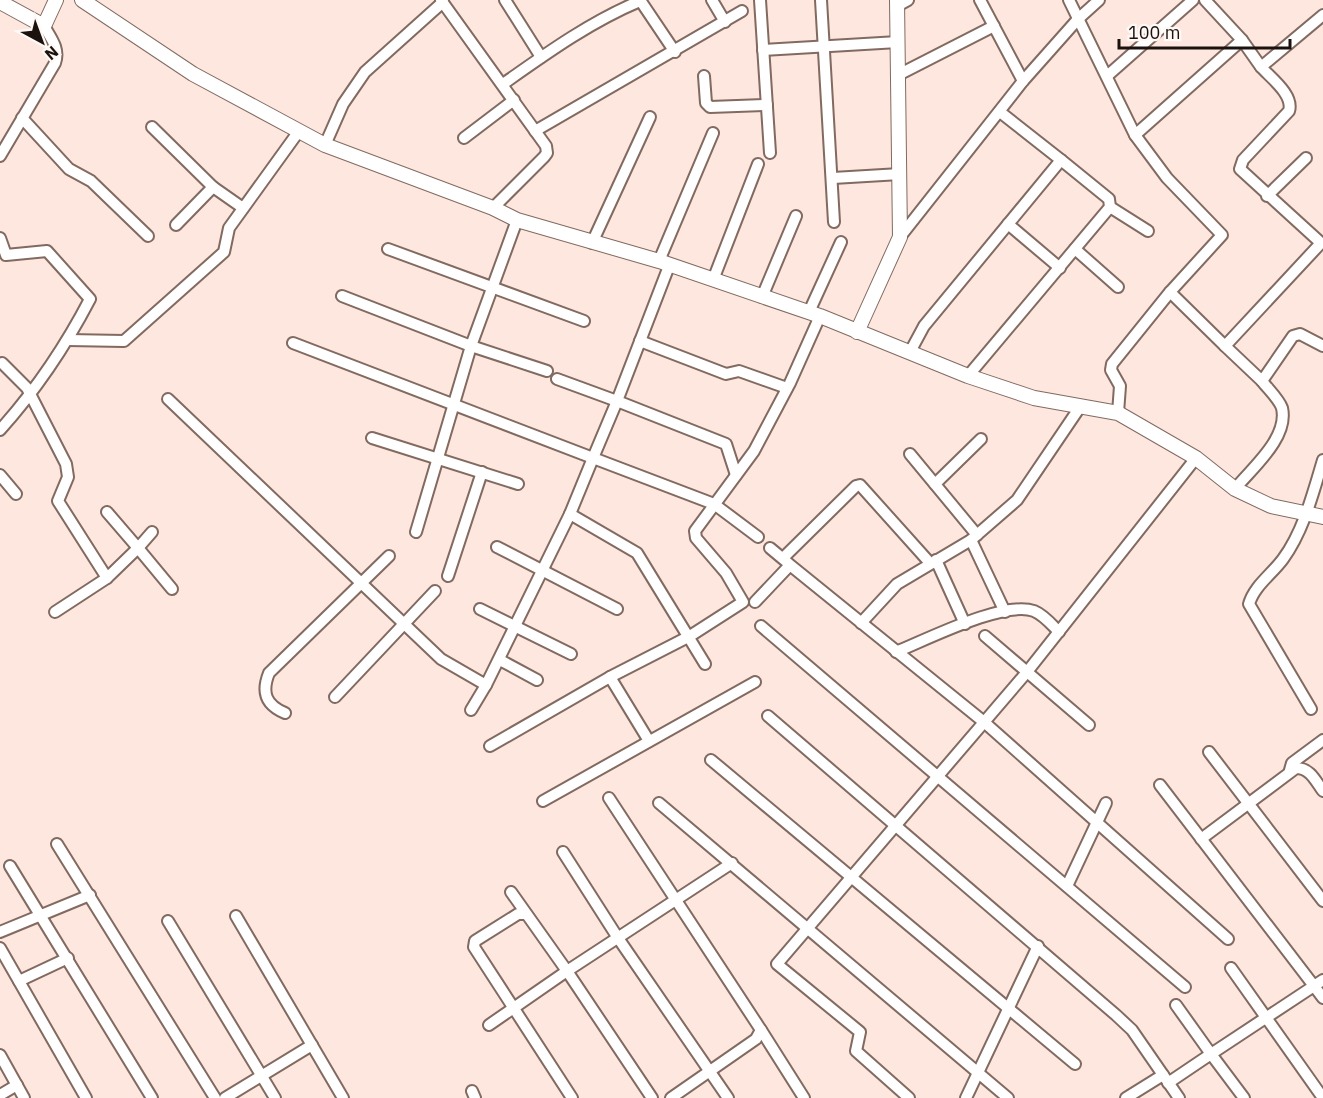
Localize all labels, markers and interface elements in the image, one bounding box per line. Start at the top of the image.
north arrow [12,12,72,72]
scale bar [1119,12,1290,50]
text: 100 m [1128,21,1180,44]
text: N [41,42,63,65]

